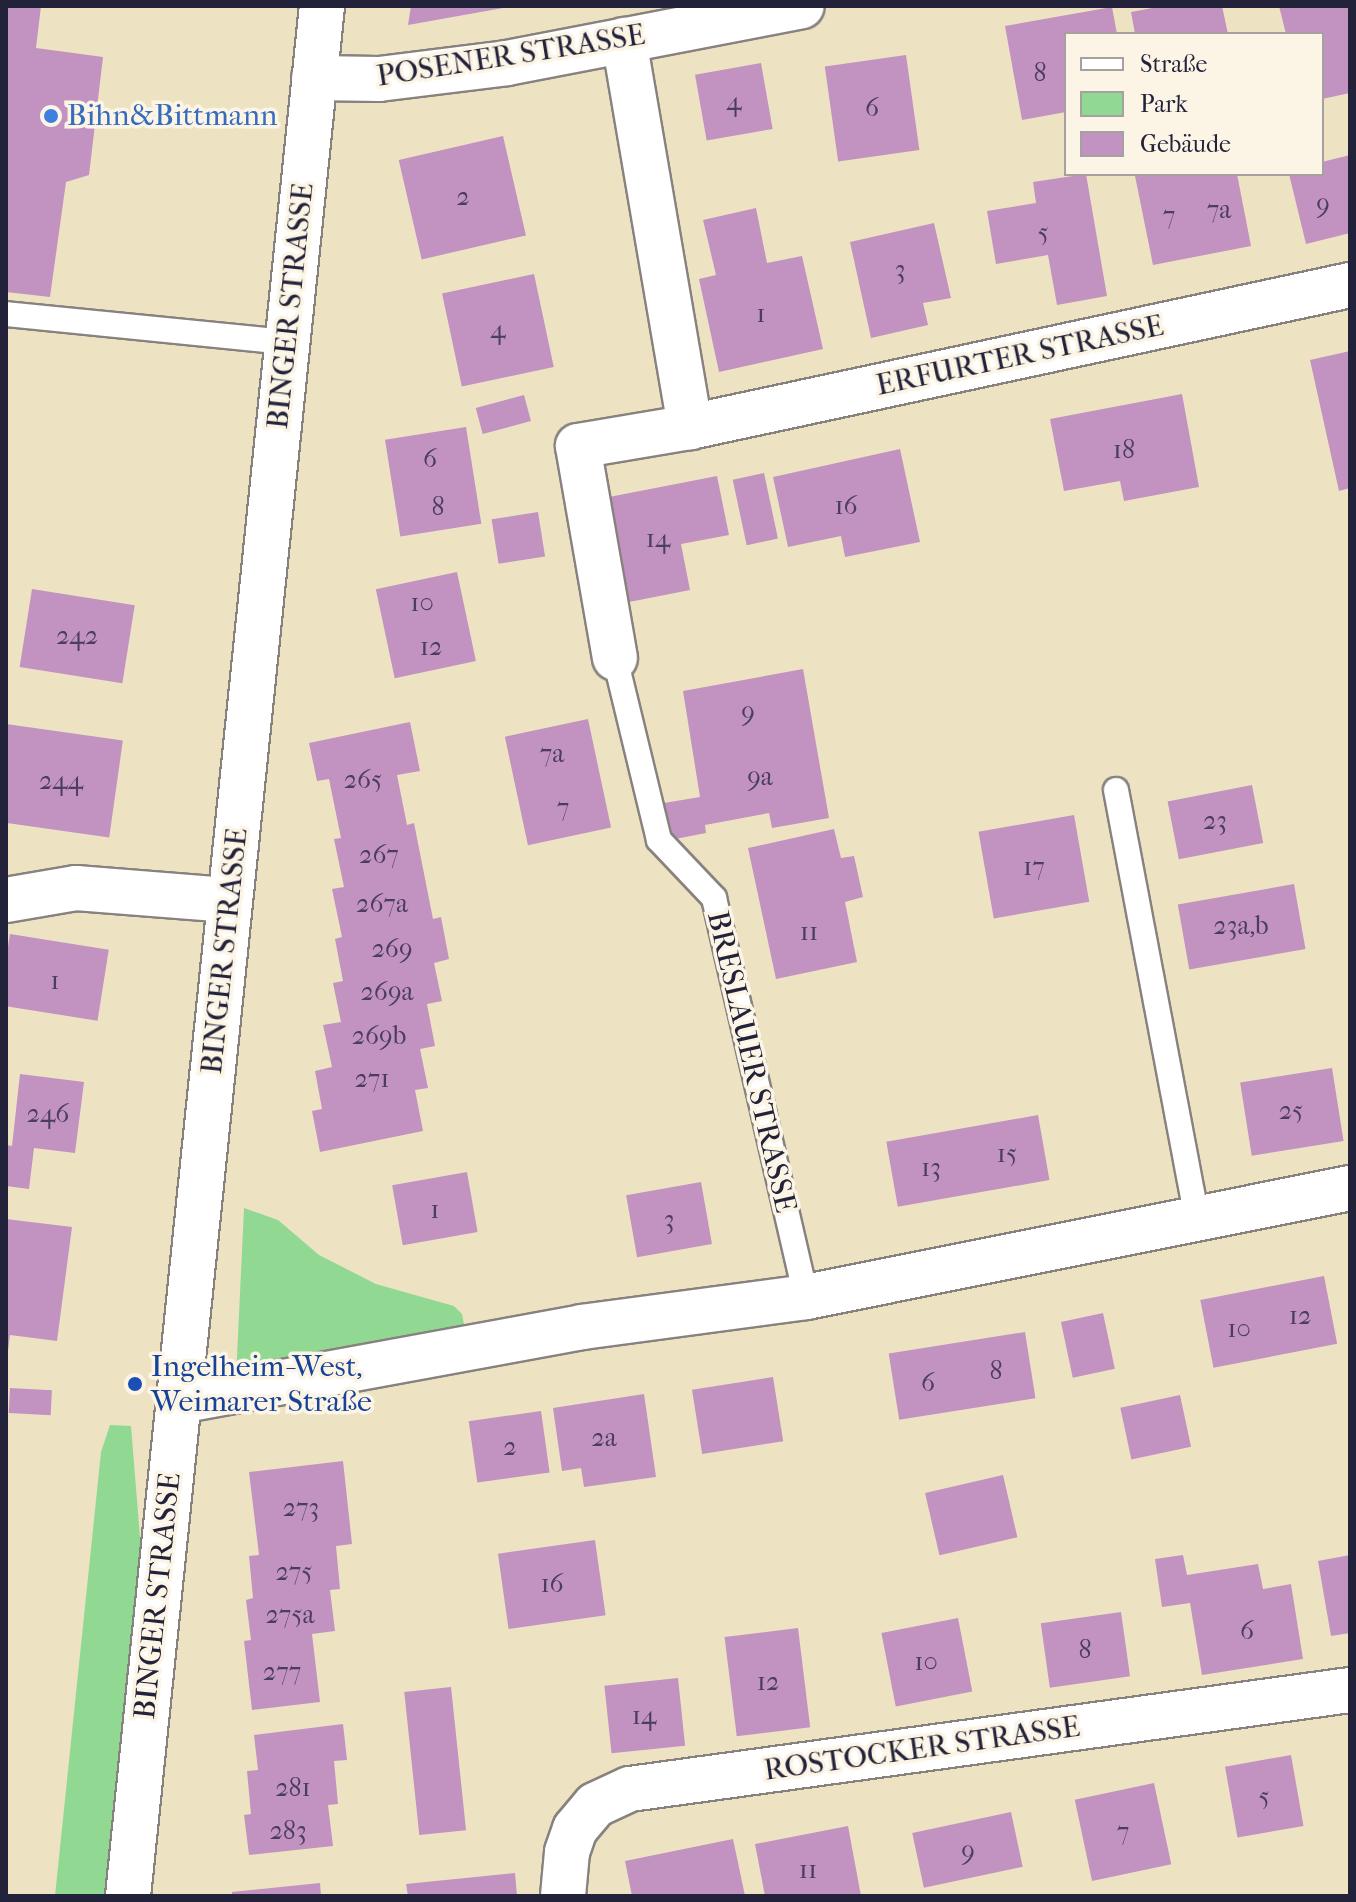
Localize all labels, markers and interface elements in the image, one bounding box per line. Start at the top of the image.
street label: POSENER STRASSE [374,17,648,95]
legend [1064,32,1324,176]
text: Straße [1140,50,1207,78]
house number: 8 [1033,57,1047,89]
house number: 4 [726,86,742,118]
text: Park [1140,90,1188,118]
house number: 6 [865,92,879,124]
place label: Bihn&Bittmann [67,98,278,134]
marker: Bihn&Bittmann [42,107,60,125]
text: Gebäude [1140,130,1231,158]
street label: BINGER STRASSE [260,181,322,431]
house number: 2 [456,181,470,213]
house number: 9 [1316,188,1330,220]
house number: 7a [1207,194,1231,226]
house number: 7 [1163,200,1175,232]
house number: 5 [1037,217,1049,249]
house number: 3 [895,254,905,286]
house number: 1 [756,298,766,330]
street label: ERFURTER STRASSE [873,308,1167,404]
house number: 4 [490,314,506,346]
house number: 18 [1113,434,1135,466]
house number: 6 [423,443,437,475]
house number: 16 [834,490,858,522]
house number: 8 [431,491,445,523]
house number: 14 [646,523,670,555]
house number: 10 [410,587,434,619]
house number: 242 [56,620,98,652]
house number: 12 [420,631,442,663]
house number: 9 [741,696,755,728]
house number: 7a [540,738,564,770]
house number: 9a [747,761,773,793]
house number: 265 [344,764,382,796]
house number: 244 [39,765,83,797]
house number: 7 [557,792,569,824]
house number: 23 [1203,805,1227,837]
street label: BINGER STRASSE [194,826,256,1076]
house number: 267 [359,839,399,871]
house number: 17 [1023,851,1045,883]
house number: 267a [356,888,408,920]
street label: BRESLAUER STRASSE [699,908,803,1216]
house number: 23a,b [1213,910,1269,942]
house number: 11 [800,916,818,948]
house number: 269 [371,933,413,965]
house number: 1 [50,965,60,997]
house number: 269a [360,976,414,1008]
house number: 269b [352,1020,406,1052]
house number: 271 [354,1063,390,1095]
house number: 25 [1279,1095,1303,1127]
house number: 246 [27,1098,69,1130]
house number: 15 [997,1138,1017,1170]
house number: 13 [921,1152,941,1184]
house number: 1 [430,1194,440,1226]
house number: 3 [664,1204,674,1236]
house number: 12 [1289,1300,1311,1332]
house number: 10 [1227,1313,1251,1345]
place label: Ingelheim-West, Weimarer Straße [151,1349,372,1420]
house number: 8 [989,1355,1003,1387]
house number: 6 [921,1367,935,1399]
marker: Ingelheim-West, Weimarer Straße [126,1375,144,1393]
house number: 2a [591,1422,617,1454]
house number: 2 [503,1431,517,1463]
street label: BINGER STRASSE [127,1471,189,1721]
house number: 273 [283,1492,319,1524]
house number: 275 [275,1556,313,1588]
house number: 16 [540,1568,564,1600]
house number: 275a [265,1599,315,1631]
house number: 6 [1240,1615,1254,1647]
house number: 8 [1078,1634,1092,1666]
house number: 10 [914,1646,938,1678]
house number: 277 [263,1656,301,1688]
house number: 12 [757,1666,779,1698]
house number: 14 [632,1700,656,1732]
street label: ROSTOCKER STRASSE [762,1709,1082,1789]
house number: 281 [275,1772,311,1804]
house number: 5 [1258,1781,1270,1813]
house number: 283 [269,1815,307,1847]
house number: 7 [1117,1816,1129,1848]
house number: 9 [961,1835,975,1867]
house number: 11 [799,1854,817,1886]

